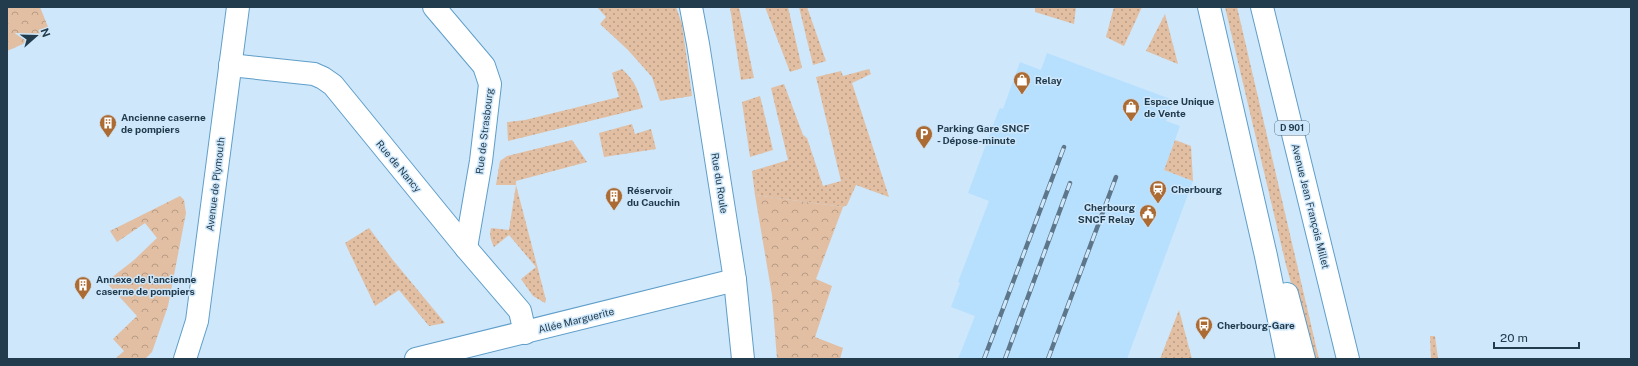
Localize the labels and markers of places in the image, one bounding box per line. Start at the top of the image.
shop icon: Relay [1012,70,1032,95]
place label: Relay [1035,74,1062,86]
place label: Espace Unique de Vente [1144,95,1215,119]
shop icon: Espace Unique de Vente [1121,97,1141,122]
place label: Ancienne caserne de pompiers [121,111,206,135]
building icon: Ancienne caserne de pompiers [98,113,118,138]
place label: Parking Gare SNCF - Dépose-minute [937,122,1030,146]
parking icon: Parking Gare SNCF - Dépose-minute [914,124,934,149]
station icon: Cherbourg [1148,179,1168,204]
place label: Cherbourg [1171,183,1223,195]
place label: Réservoir du Cauchin [627,184,680,208]
building icon: Réservoir du Cauchin [604,186,624,211]
place label: Cherbourg SNCF Relay [1078,201,1136,225]
public building icon: Cherbourg SNCF Relay [1138,203,1158,228]
place label: Annexe de l'ancienne caserne de pompiers [96,273,197,297]
building icon: Annexe de l'ancienne caserne de pompiers [73,275,93,300]
bus stop icon: Cherbourg-Gare [1194,315,1214,340]
place label: Cherbourg-Gare [1217,319,1295,331]

